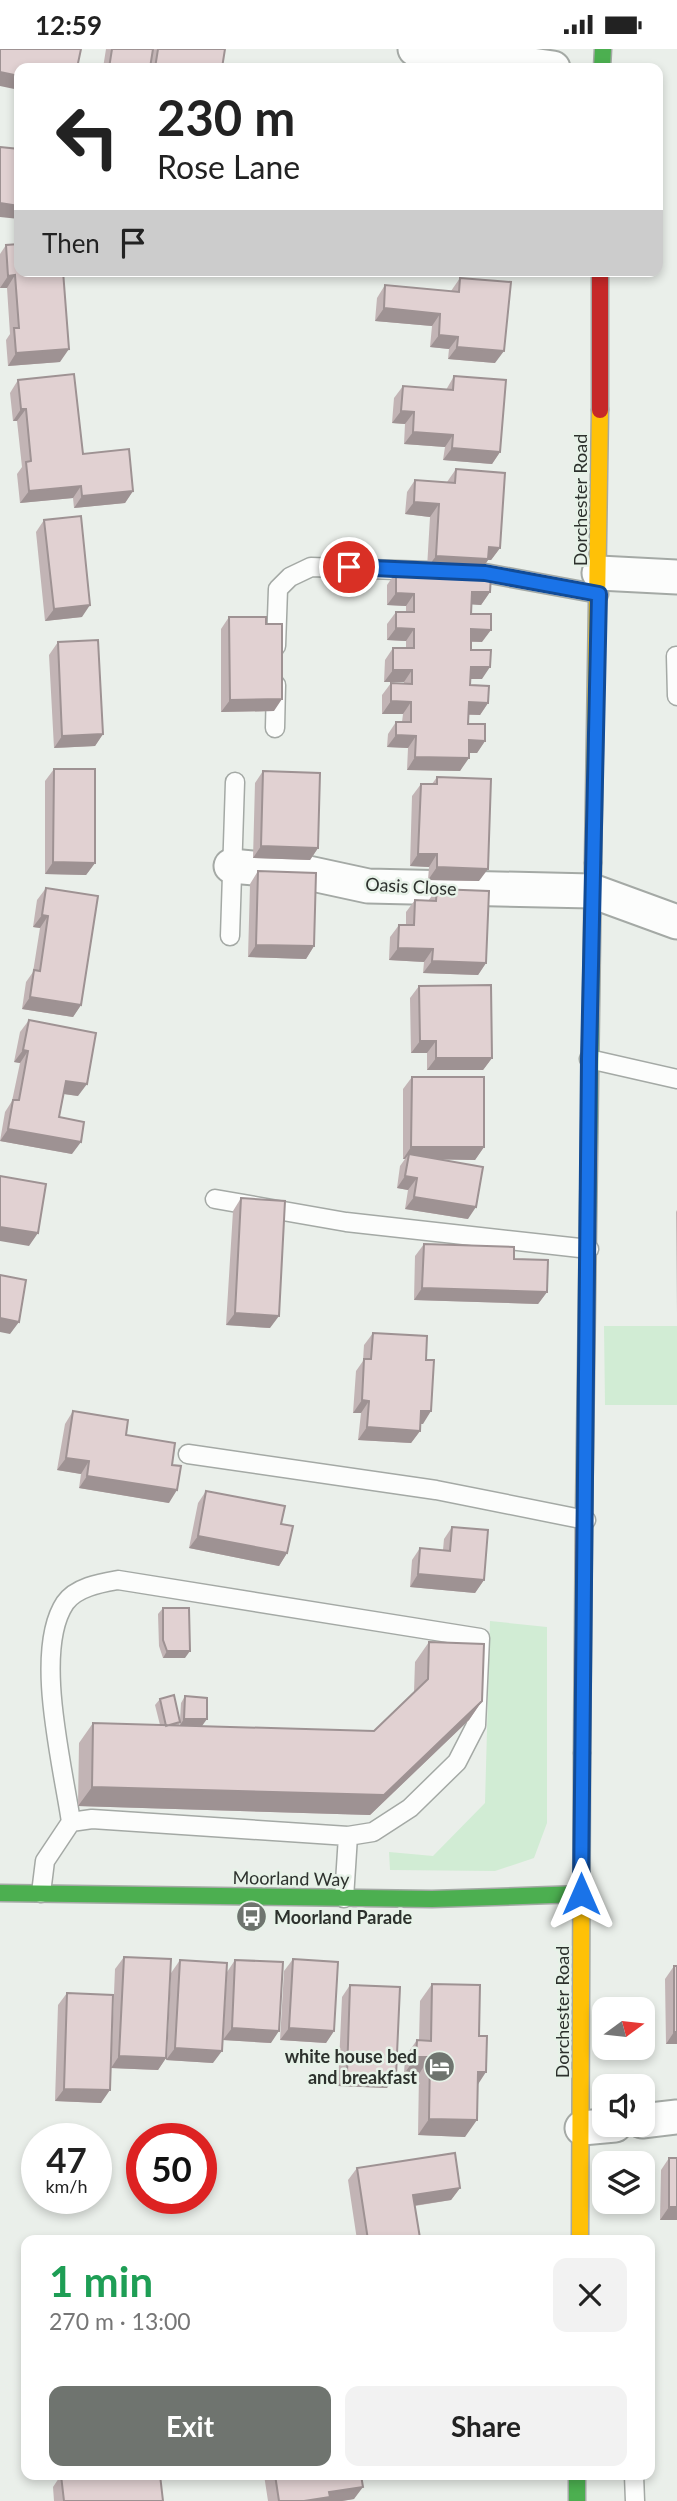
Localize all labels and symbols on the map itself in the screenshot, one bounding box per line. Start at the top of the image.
street label: Dorchester Road [569,434,591,566]
pin [319,537,379,597]
street label: Oasis Close [365,873,457,899]
position arrow [544,1857,618,1931]
street label: Moorland Way [232,1866,350,1890]
bus stop icon: Moorland Parade [234,1900,268,1934]
place label: Moorland Parade [274,1906,412,1928]
street label: Dorchester Road [551,1946,573,2078]
north arrow [592,1997,654,2060]
place label: white house bed and breakfast [285,2045,417,2088]
hotel icon: white house bed and breakfast [423,2049,457,2083]
speed limit sign: 50 [126,2123,217,2214]

